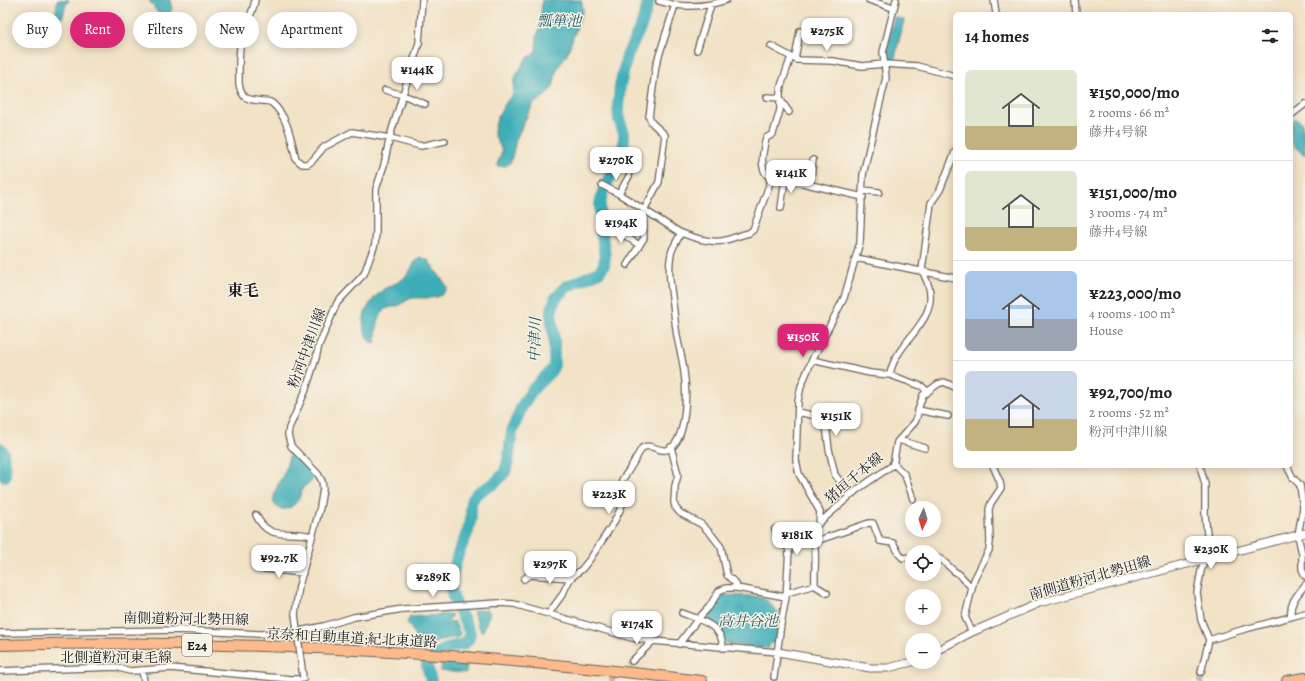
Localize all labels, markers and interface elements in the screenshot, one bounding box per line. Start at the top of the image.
water label: 瓢箪池 [536,11,583,31]
chip: Buy [12,12,62,48]
chip: Rent [70,12,125,48]
chip: Filters [133,12,197,48]
chip: New [205,12,259,48]
chip: Apartment [267,12,357,48]
pin: ¥275K [799,18,855,52]
text: ¥275K [810,22,844,39]
text: 14 homes [965,25,1029,48]
icon: filters [1259,25,1281,47]
pin: ¥144K [389,57,445,91]
text: ¥144K [401,61,433,78]
text: ¥150,000/mo [1089,81,1180,104]
icon: home [997,86,1045,134]
text: 2 rooms · 66 m² [1089,104,1169,121]
text: 藤井4号線 [1089,123,1147,140]
pin: ¥270K [588,147,644,181]
text: ¥270K [599,151,633,168]
pin: ¥141K [763,160,819,194]
text: ¥141K [775,164,807,181]
text: ¥151,000/mo [1089,181,1177,204]
icon: home [997,187,1045,235]
text: 3 rooms · 74 m² [1089,204,1168,221]
pin: ¥194K [593,210,649,244]
text: ¥194K [605,214,637,231]
text: 藤井4号線 [1089,223,1147,240]
district label: 東毛 [227,280,259,302]
text: ¥223,000/mo [1089,282,1181,305]
icon: home [997,287,1045,335]
street label: 粉河中津川線 [284,305,330,391]
text: 4 rooms · 100 m² [1089,305,1175,322]
water label: 中津川 [525,315,545,363]
text: House [1089,322,1123,339]
pin: ¥150K [775,324,831,358]
text: ¥150K [787,328,819,345]
text: ¥92,700/mo [1089,381,1172,404]
icon: home [997,387,1045,435]
pin: ¥151K [808,403,864,437]
text: 2 rooms · 52 m² [1089,404,1169,421]
text: ¥151K [821,407,851,424]
text: 粉河中津川線 [1089,423,1167,440]
street label: 猪垣千本線 [821,448,887,508]
pin: ¥223K [581,481,637,515]
text: ¥223K [592,485,626,502]
north arrow [905,501,941,537]
map controls [905,501,941,669]
pin: ¥181K [769,522,825,556]
text: ¥181K [781,526,813,543]
pin: ¥230K [1183,536,1239,570]
text: ¥230K [1194,540,1228,557]
pin: ¥92.7K [246,545,312,579]
button: locate [905,545,941,581]
text: ¥92.7K [260,549,298,566]
pin: ¥297K [522,551,578,585]
street label: 南側道粉河北勢田線 [1027,552,1153,604]
text: ¥297K [533,555,567,572]
pin: ¥289K [405,564,461,598]
text: ¥289K [416,568,450,585]
button: + [905,589,941,625]
street label: 南側道粉河北勢田線 [123,608,249,630]
pin: ¥174K [609,611,665,645]
water label: 高井谷池 [718,611,780,631]
text: ¥174K [621,615,653,632]
street label: 京奈和自動車道;紀北東道路 [266,624,438,652]
button: − [905,633,941,669]
road number: E24 [182,634,212,656]
street label: 北側道粉河東毛線 [60,648,172,667]

